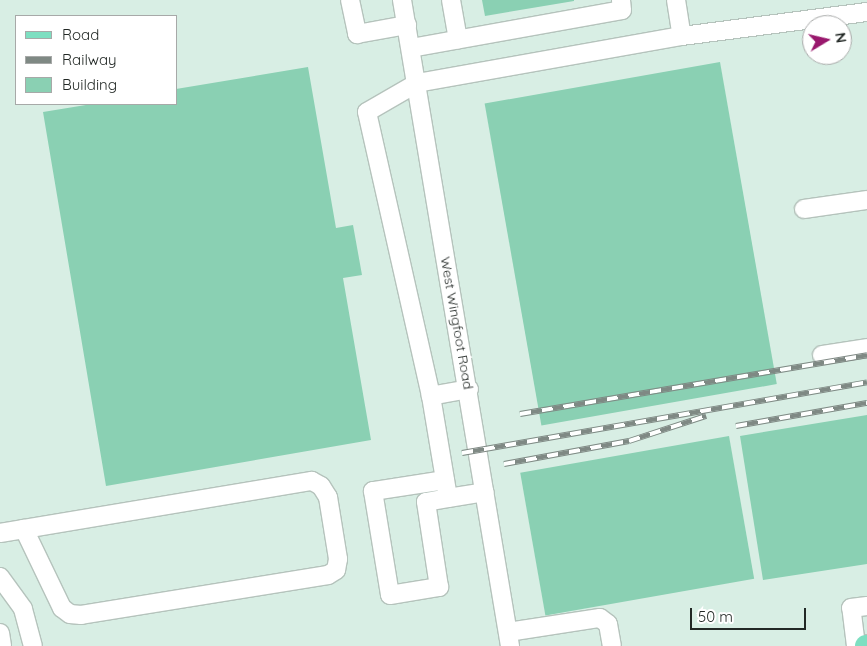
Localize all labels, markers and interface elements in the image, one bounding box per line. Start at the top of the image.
legend [15,15,178,105]
north arrow [802,15,852,65]
text: Road [62,25,99,44]
text: N [831,31,851,44]
text: Railway [62,50,117,69]
text: Building [62,75,117,94]
street label: West Wingfoot Road [437,255,477,391]
scale bar [692,598,808,630]
text: 50 m [698,607,733,626]

